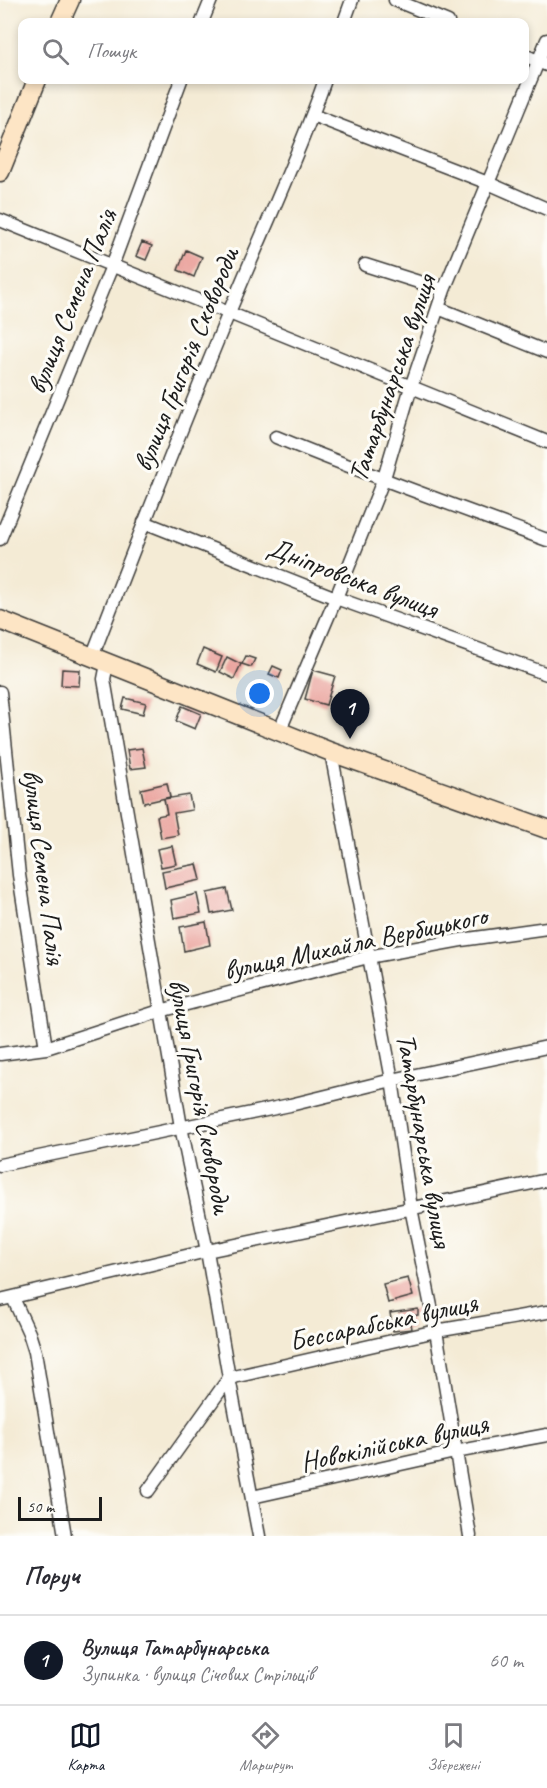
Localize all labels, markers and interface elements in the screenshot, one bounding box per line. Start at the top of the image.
search box [18,18,529,84]
icon: search [39,35,72,68]
text: Пошук [87,37,136,65]
street label: вулиця Семена Палія [18,203,125,399]
street label: вулиця Григорія Сковороди [125,241,247,476]
street label: Татарбунарська вулиця [340,268,444,486]
street label: Дніпровська вулиця [263,529,445,627]
your location [245,679,274,708]
pin: 1 [330,690,370,739]
street label: вулиця Семена Палія [15,768,74,967]
street label: вулиця Михайла Вербицького [220,897,493,987]
street label: вулиця Григорія Сковороди [161,976,241,1218]
street label: Татарбунарська вулиця [389,1031,461,1252]
street label: Бессарабська вулиця [286,1284,481,1358]
street label: Новокілійська вулиця [297,1405,492,1479]
scale bar [18,1494,102,1522]
text: 50 m [27,1497,54,1517]
text: Поруч [24,1559,80,1592]
text: Вулиця Татарбунарська [81,1634,268,1662]
text: 1 [39,1648,48,1673]
text: 60 m [489,1648,523,1673]
text: Зупинка · вулиця Січових Стрільців [81,1662,314,1687]
tab: Карта [68,1719,104,1775]
tab: Маршрут [239,1719,292,1775]
tab: Збережені [427,1719,479,1775]

